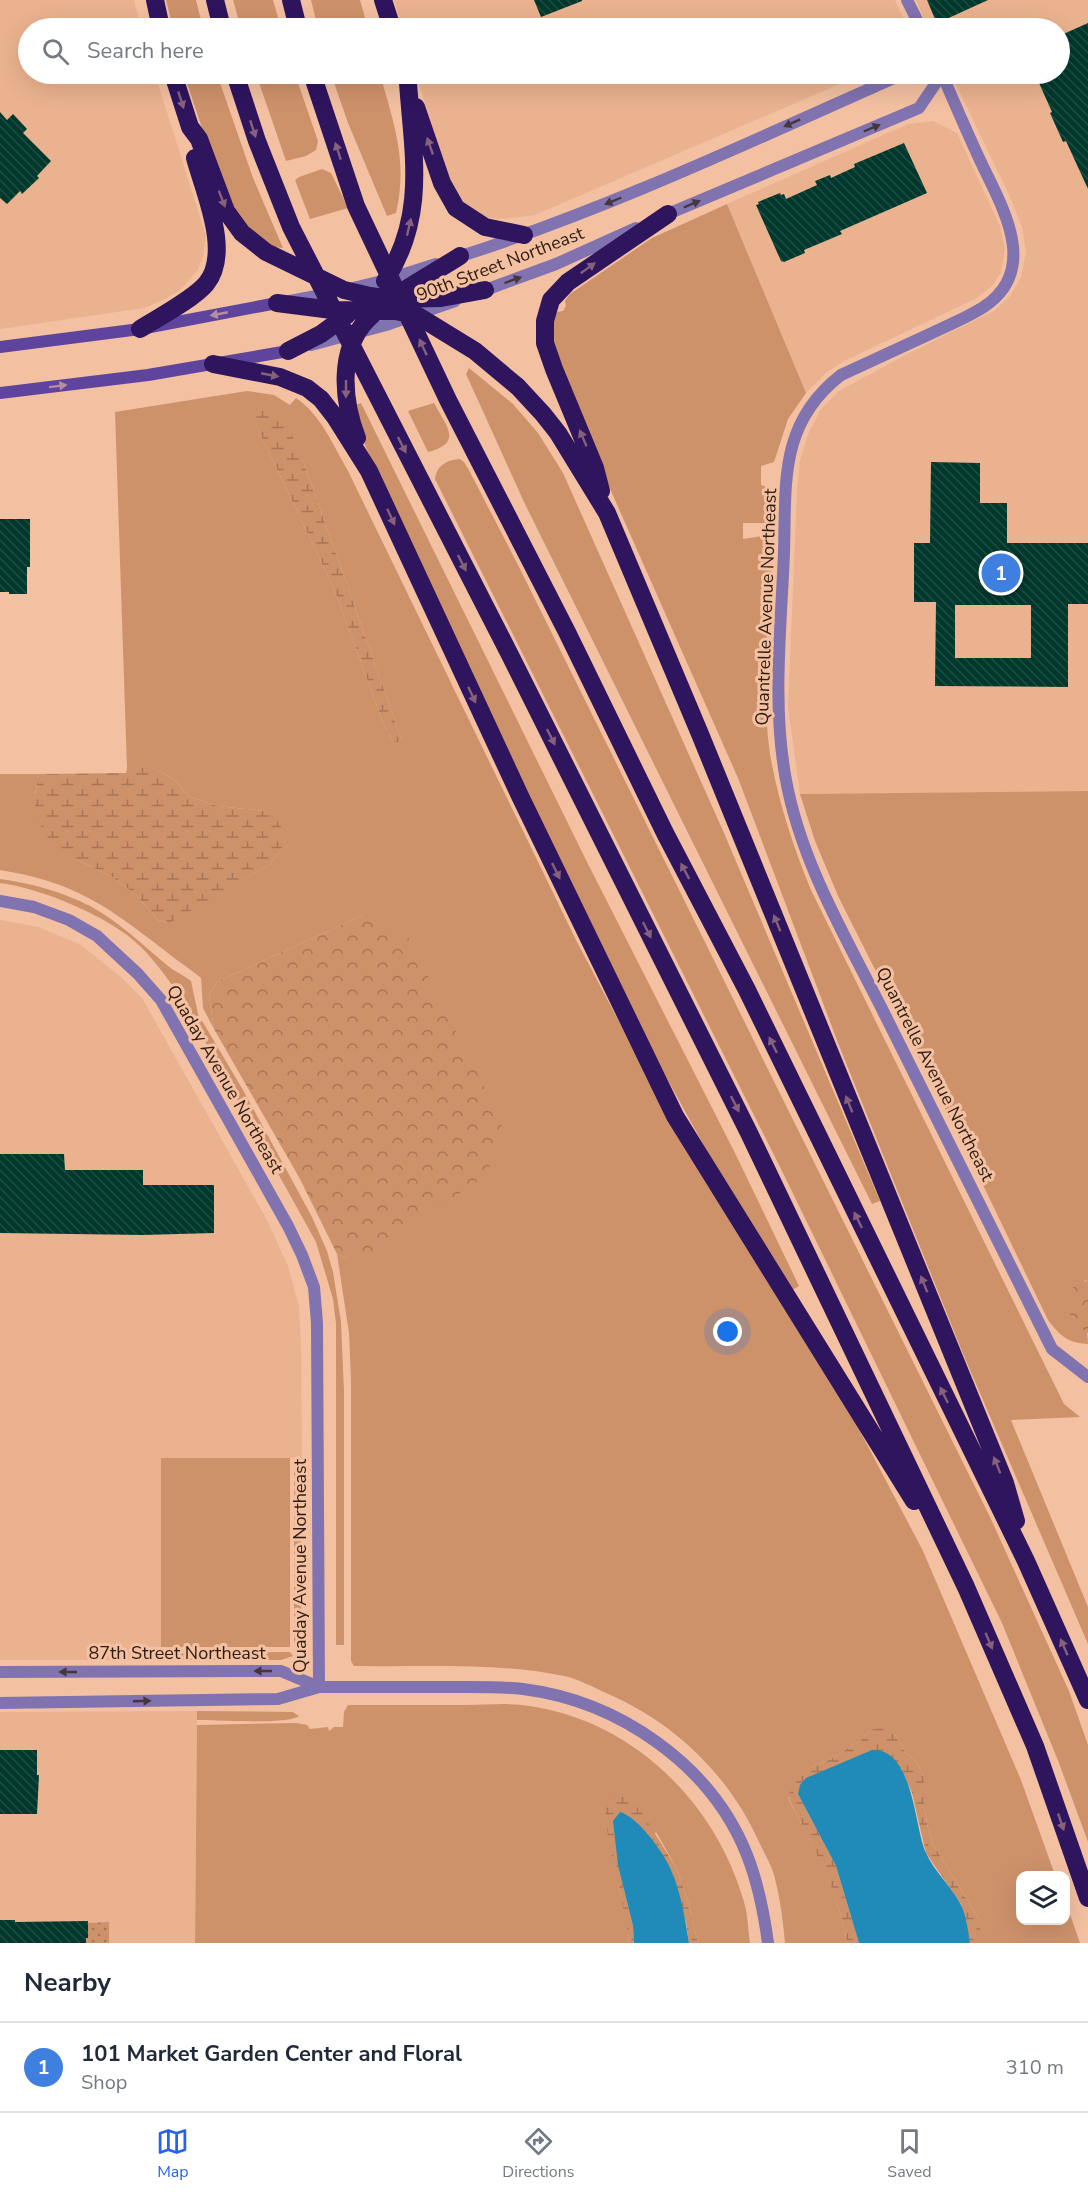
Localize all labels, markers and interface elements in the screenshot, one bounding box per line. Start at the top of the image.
search box [18,18,1070,84]
icon: search [39,35,72,68]
text: Search here [87,36,204,66]
one-way arrow [177,91,187,109]
one-way arrow [783,119,801,128]
one-way arrow [249,120,259,138]
one-way arrow [863,123,881,133]
one-way arrow [424,137,434,155]
one-way arrow [333,142,342,160]
one-way arrow [217,190,227,208]
one-way arrow [604,196,622,206]
one-way arrow [683,199,701,208]
one-way arrow [404,218,414,236]
street label: 90th Street Northeast [413,221,588,307]
one-way arrow [579,262,595,274]
one-way arrow [504,275,522,285]
one-way arrow [210,310,229,319]
one-way arrow [418,338,427,355]
one-way arrow [261,371,280,380]
one-way arrow [341,380,351,399]
one-way arrow [49,381,68,391]
one-way arrow [577,429,587,447]
one-way arrow [397,437,407,454]
street label: Quantrelle Avenue Northeast [750,487,782,726]
one-way arrow [386,509,396,527]
pin: 1 [982,550,1020,596]
one-way arrow [457,554,467,571]
one-way arrow [467,686,476,703]
one-way arrow [546,728,555,745]
one-way arrow [551,862,560,879]
one-way arrow [680,863,689,880]
one-way arrow [772,913,782,931]
one-way arrow [643,921,652,938]
street label: Quantrelle Avenue Northeast [870,963,1000,1186]
street label: Quaday Avenue Northeast [161,980,289,1178]
one-way arrow [768,1037,777,1054]
one-way arrow [844,1094,854,1112]
one-way arrow [730,1096,740,1113]
one-way arrow [854,1212,863,1229]
one-way arrow [919,1275,928,1293]
your location [713,1317,742,1346]
one-way arrow [940,1387,949,1404]
one-way arrow [992,1455,1002,1473]
street label: Quaday Avenue Northeast [288,1458,312,1673]
one-way arrow [985,1632,994,1650]
one-way arrow [1060,1638,1069,1655]
street label: 87th Street Northeast [88,1641,266,1665]
one-way arrow [254,1666,273,1676]
one-way arrow [59,1667,78,1677]
one-way arrow [133,1696,152,1706]
one-way arrow [1057,1813,1067,1831]
map controls [1016,1871,1070,1925]
button: layers [1016,1871,1070,1925]
text: Nearby [24,1965,111,2000]
text: 101 Market Garden Center and Floral [81,2039,462,2069]
text: 1 [38,2054,50,2081]
text: 310 m [1006,2054,1064,2081]
text: Shop [81,2069,127,2096]
tab: Map [156,2125,189,2183]
tab: Directions [502,2125,574,2183]
tab: Saved [887,2125,932,2183]

